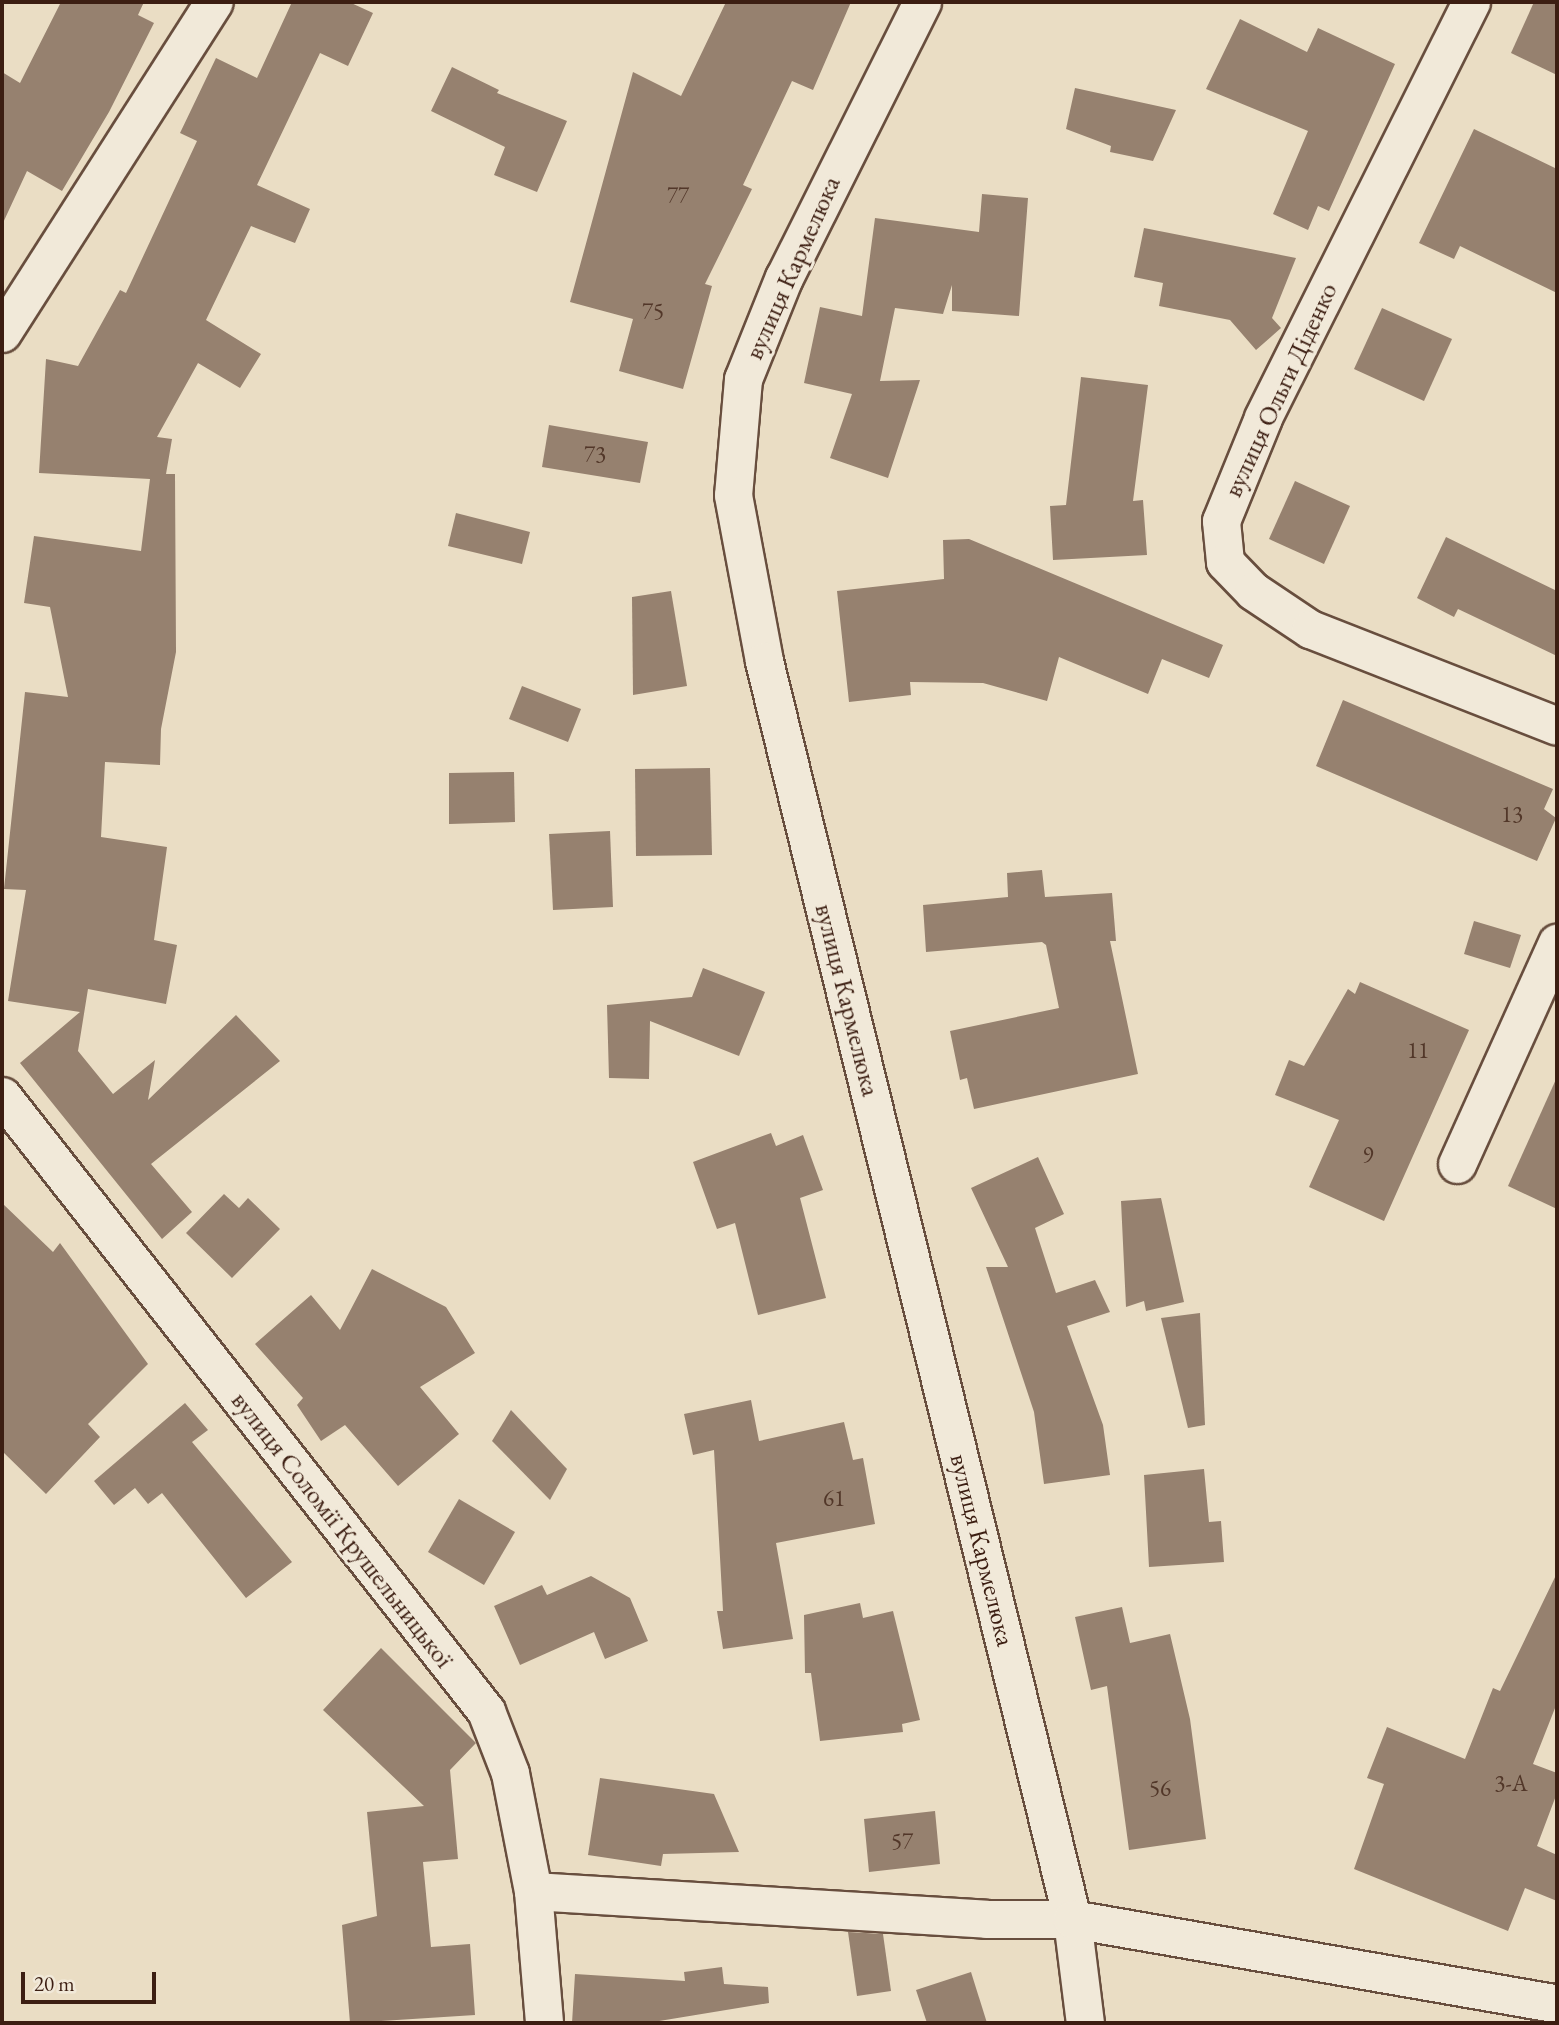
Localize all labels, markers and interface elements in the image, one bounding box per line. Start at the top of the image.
street label: вулиця Кармелюка [739,172,847,364]
house number: 77 [667,181,689,209]
street label: вулиця Ольги Діденко [1218,278,1344,502]
house number: 75 [642,297,664,325]
house number: 73 [584,440,606,468]
house number: 13 [1501,800,1523,828]
street label: вулиця Кармелюка [808,901,886,1099]
house number: 11 [1407,1036,1429,1064]
house number: 9 [1362,1141,1374,1169]
street label: вулиця Соломії Крушельницької [224,1386,460,1674]
street label: вулиця Кармелюка [943,1451,1021,1649]
house number: 61 [823,1484,845,1512]
house number: 3-А [1494,1769,1528,1797]
house number: 56 [1149,1774,1171,1802]
house number: 57 [891,1827,913,1855]
scale bar [24,1958,159,2002]
text: 20 m [34,1970,75,1997]

